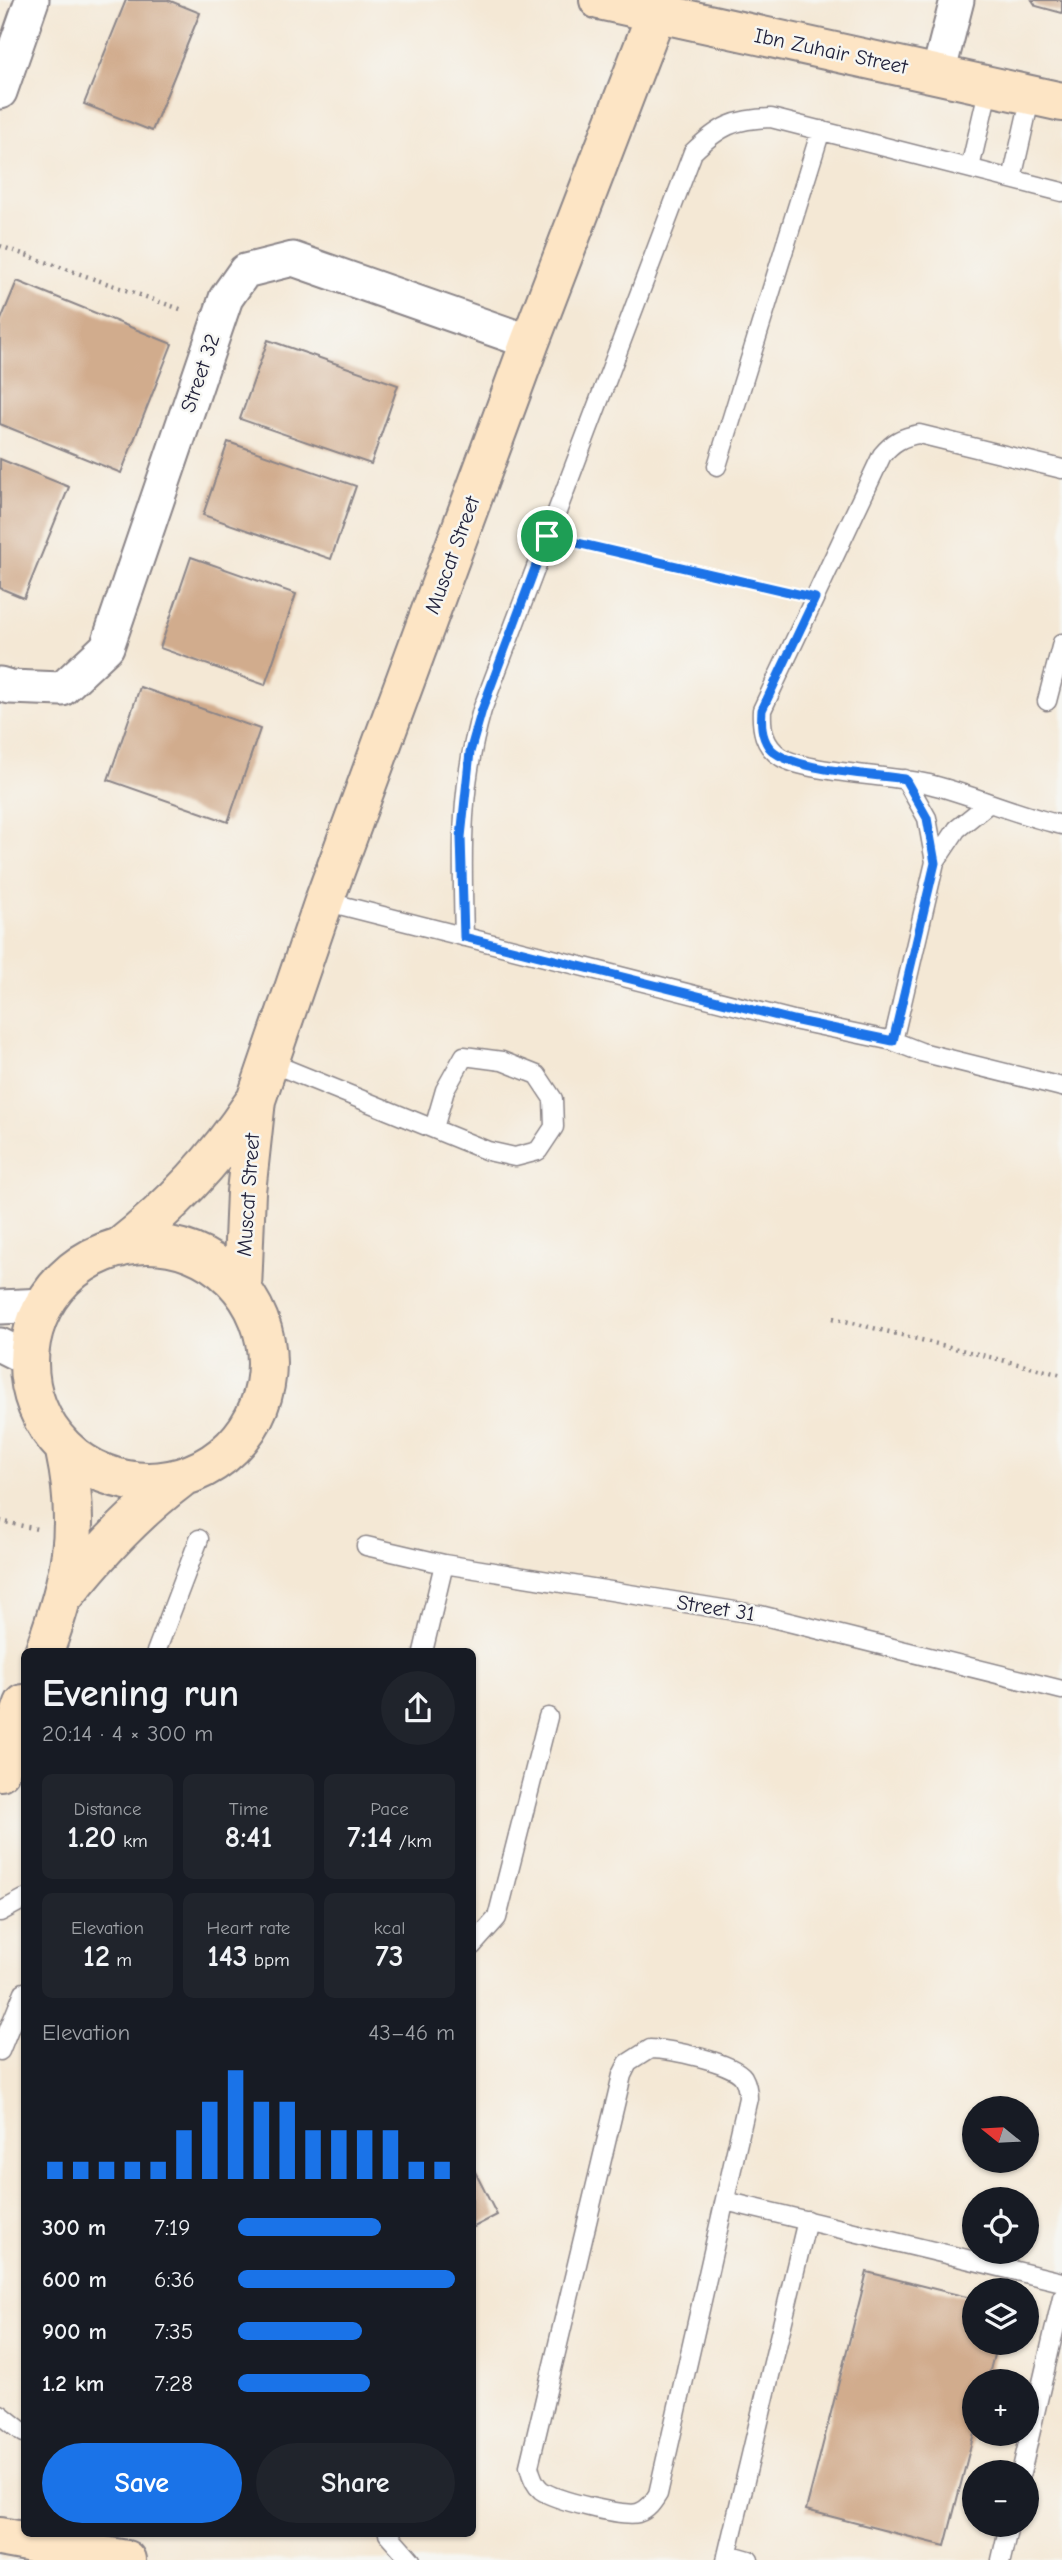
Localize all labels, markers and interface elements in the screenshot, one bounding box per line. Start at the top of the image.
street label: Ibn Zuhair Street [752,23,911,79]
street label: Street 32 [175,331,225,415]
street label: Muscat Street [420,492,485,617]
pin [517,506,577,566]
icon: arrive [528,517,566,555]
street label: Muscat Street [232,1132,264,1257]
street label: Street 31 [675,1590,757,1626]
button: share [381,1671,455,1745]
text: Evening run [42,1672,239,1716]
text: 20:14 · 4 × 300 m [42,1720,213,1747]
text: Distance [73,1798,142,1820]
text: Time [229,1798,268,1820]
text: Pace [370,1798,409,1820]
text: 1.20 [67,1820,117,1855]
text: 8:41 [225,1820,272,1855]
text: 7:14 [347,1820,392,1855]
text: km [117,1830,148,1852]
text: /km [392,1830,432,1852]
text: Elevation [71,1917,144,1939]
text: Heart rate [207,1917,290,1939]
text: kcal [374,1917,405,1939]
text: 12 [83,1939,110,1974]
text: 143 [207,1939,248,1974]
text: 73 [375,1939,404,1974]
text: m [110,1949,132,1971]
text: bpm [248,1949,290,1971]
text: Elevation [42,2019,130,2046]
text: 43–46 m [368,2019,455,2046]
north arrow [962,2096,1040,2174]
map controls [962,2096,1039,2537]
button: locate [962,2187,1039,2264]
text: 300 m [42,2214,106,2241]
text: 7:19 [154,2214,190,2241]
text: 600 m [42,2266,107,2293]
text: 6:36 [154,2266,195,2293]
button: layers [962,2278,1039,2355]
text: 900 m [42,2318,107,2345]
text: 7:35 [154,2318,193,2345]
button: + [962,2369,1039,2446]
text: 1.2 km [42,2370,104,2397]
text: 7:28 [154,2370,193,2397]
button: Save [42,2443,242,2523]
button: Share [256,2443,455,2523]
button: − [962,2460,1039,2537]

